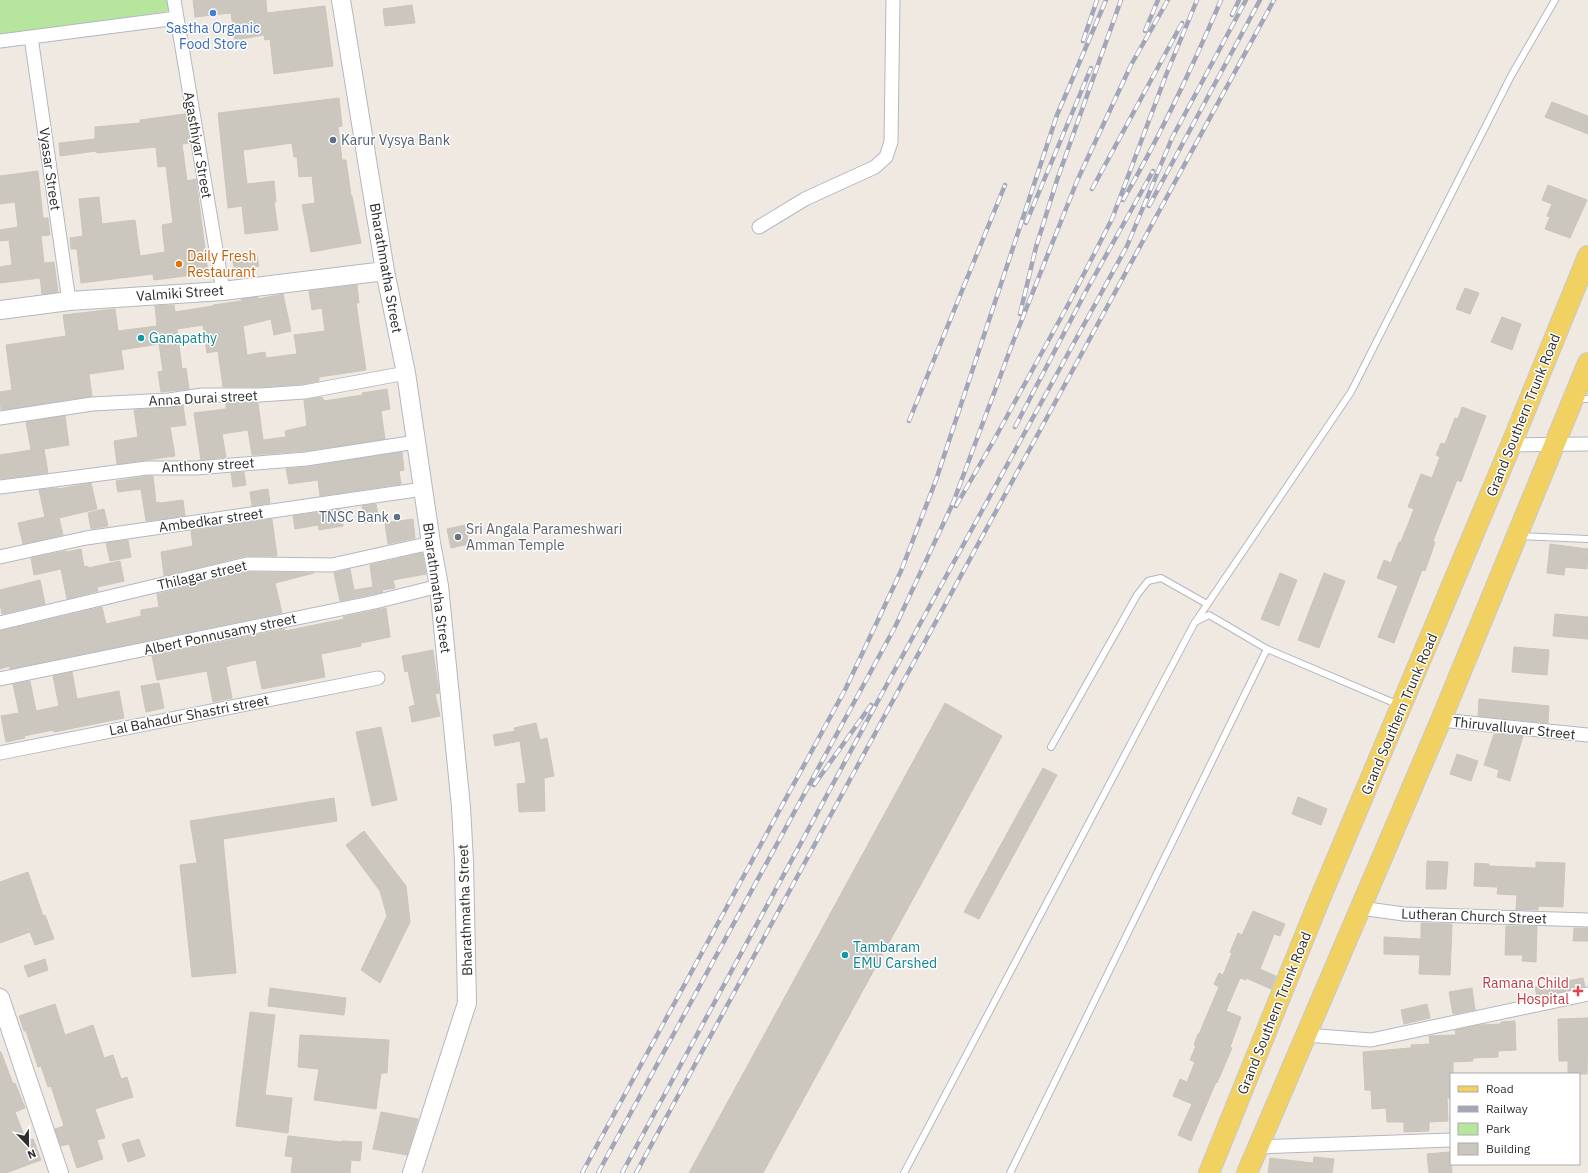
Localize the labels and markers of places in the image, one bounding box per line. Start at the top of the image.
marker: Sastha Organic Food Store [208,8,218,18]
place label: Sastha Organic Food Store [166,19,260,53]
place label: Karur Vysya Bank [341,131,451,149]
marker: Karur Vysya Bank [328,135,338,145]
place label: Daily Fresh Restaurant [187,247,256,281]
marker: Daily Fresh Restaurant [174,259,184,269]
place label: Ganapathy [149,329,217,347]
marker: Ganapathy [136,333,146,343]
place label: TNSC Bank [319,508,390,526]
marker: TNSC Bank [392,512,402,522]
place label: Sri Angala Parameshwari Amman Temple [466,520,622,554]
marker: Sri Angala Parameshwari Amman Temple [453,532,463,542]
place label: Tambaram EMU Carshed [853,938,937,972]
marker: Tambaram EMU Carshed [840,950,850,960]
place label: Ramana Child Hospital [1482,974,1569,1008]
marker: Ramana Child Hospital [1572,985,1584,997]

